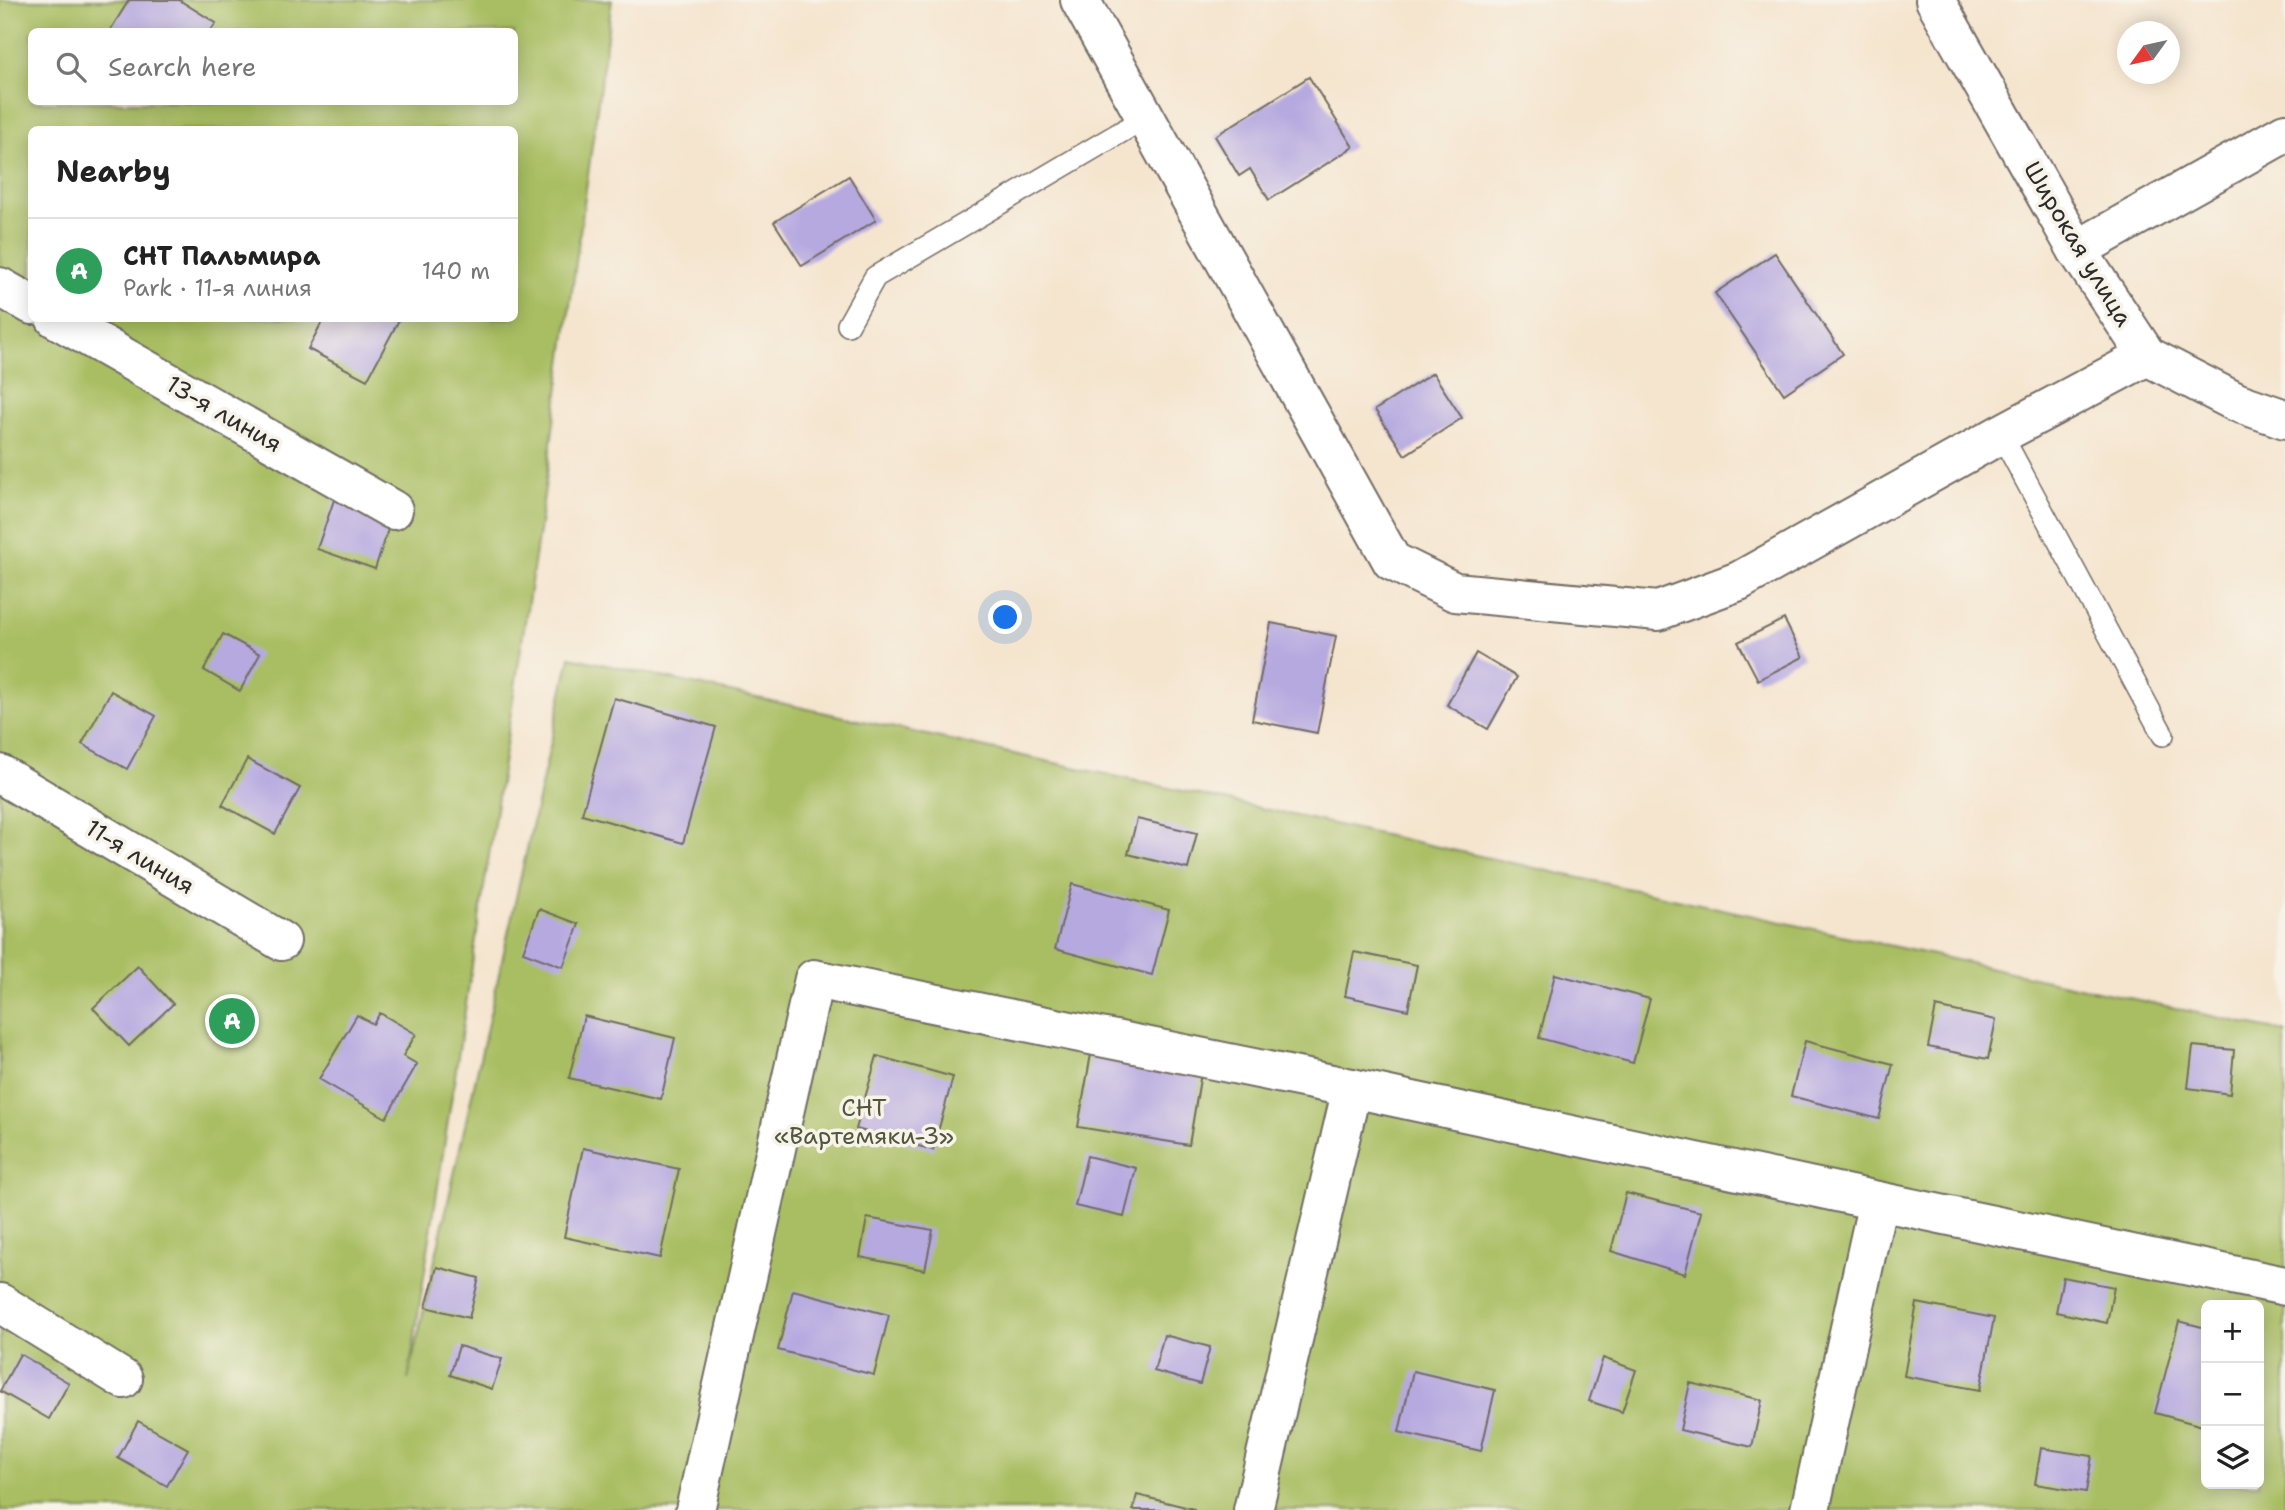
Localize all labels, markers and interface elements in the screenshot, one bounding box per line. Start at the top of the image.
north arrow [2117,21,2180,84]
search box [28,28,518,105]
icon: search [52,48,90,86]
text: Search here [108,49,257,84]
text: Nearby [56,151,171,192]
street label: Широкая улица [2016,155,2140,333]
text: СНТ Пальмира [123,238,320,273]
text: A [70,256,88,286]
text: 140 m [422,256,490,286]
text: Park · 11-я линия [123,273,312,303]
street label: 13-я линия [160,368,288,460]
your location [988,600,1022,634]
street label: 11-я линия [80,812,200,902]
pin: A [209,995,255,1047]
park label: СНТ «Вартемяки-3» [774,1092,954,1152]
map controls [2201,1300,2264,1489]
button: + [2201,1300,2264,1363]
button: − [2201,1363,2264,1426]
button: layers [2201,1426,2264,1489]

